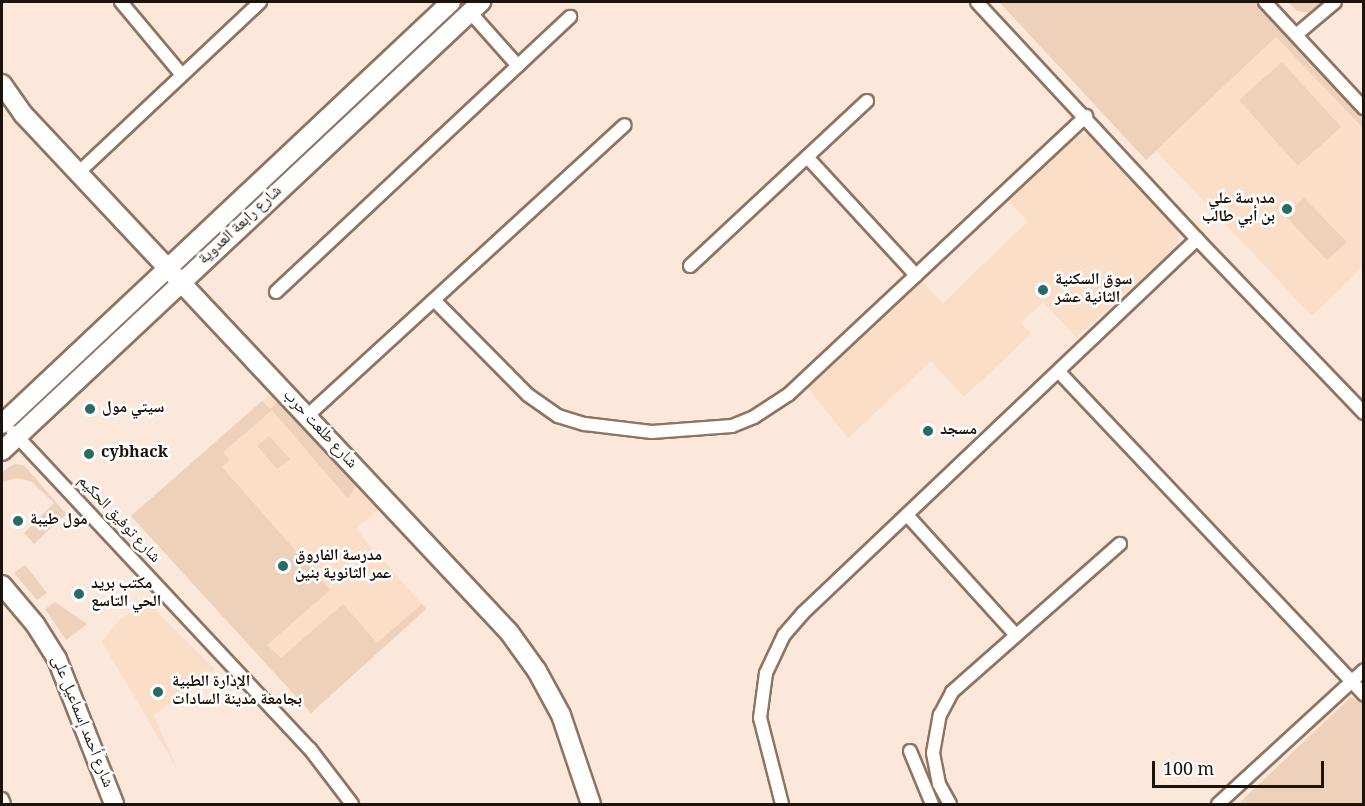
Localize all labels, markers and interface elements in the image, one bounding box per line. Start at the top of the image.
street label: شارع رابعة العدوية [195,182,287,270]
place label: مدرسة علي بن أبي طالب [1202,190,1275,228]
marker: مدرسة علي بن أبي طالب [1280,202,1294,216]
place label: سوق السكنية الثانية عشر [1055,271,1133,309]
marker: سوق السكنية الثانية عشر [1036,283,1050,297]
street label: شارع طلعت حرب [278,387,360,473]
place label: سيتي مول [102,399,164,419]
marker: سيتي مول [83,402,97,416]
place label: مسجد [940,421,977,441]
marker: مسجد [921,424,935,438]
place label: cybhack [101,444,168,464]
marker: cybhack [82,447,96,461]
street label: شارع توفيق الحكيم [73,472,163,568]
place label: مول طيبة [30,511,88,531]
marker: مول طيبة [11,514,25,528]
place label: مدرسة الفاروق عمر الثانوية بنين [295,547,391,585]
marker: مدرسة الفاروق عمر الثانوية بنين [276,559,290,573]
place label: مكتب بريد الحي التاسع [91,575,161,613]
marker: مكتب بريد الحي التاسع [72,587,86,601]
street label: شارع أحمد إسماعيل على [46,653,116,791]
place label: الإدارة الطبية بجامعة مدينة السادات [172,673,302,711]
marker: الإدارة الطبية بجامعة مدينة السادات [149,683,167,701]
scale bar [1155,749,1328,787]
text: 100 m [1163,756,1214,786]

